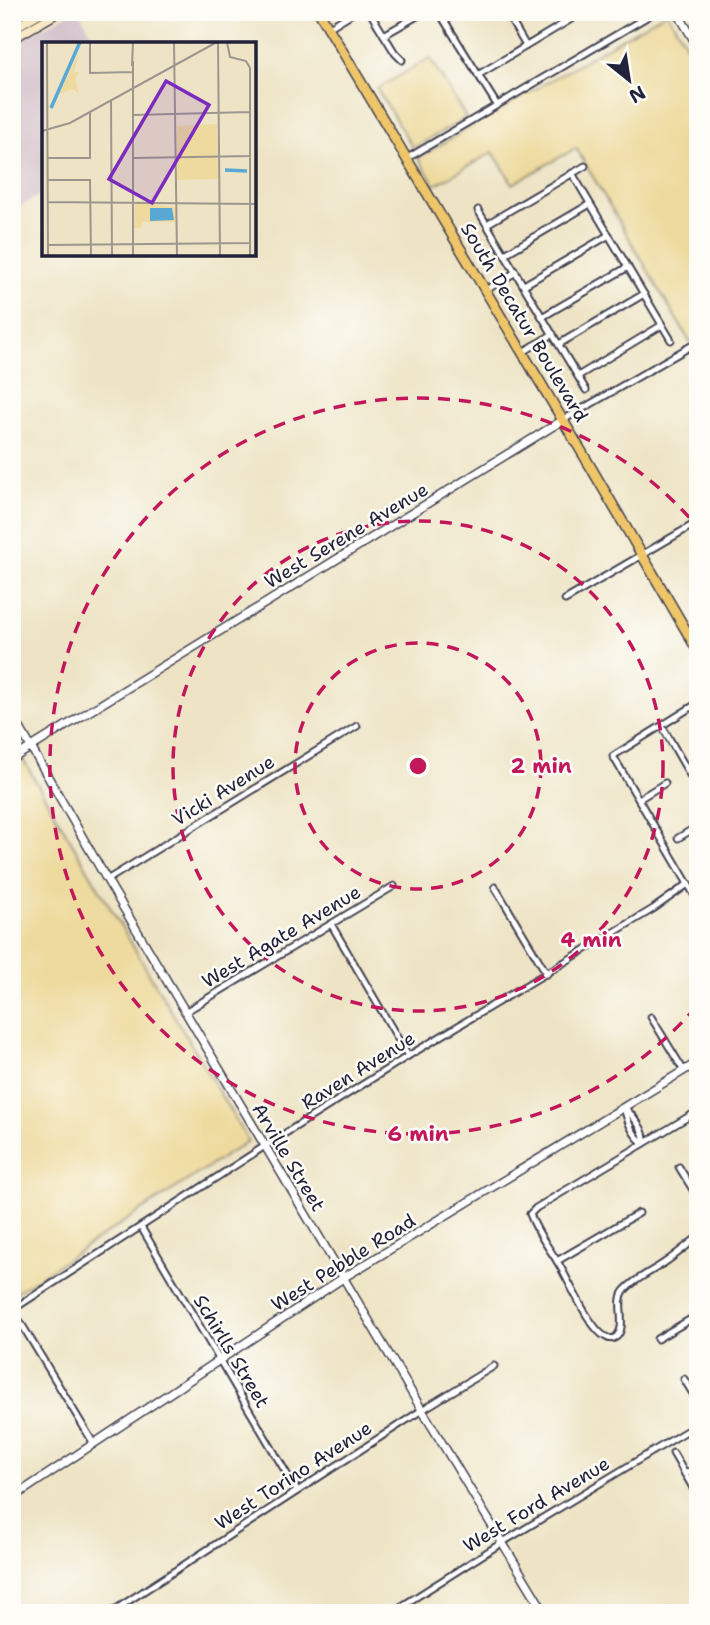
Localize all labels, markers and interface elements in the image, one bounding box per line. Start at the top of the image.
inset map [42,42,256,256]
north arrow [594,46,664,116]
text: N [624,80,650,109]
street label: South Decatur Boulevard [455,218,594,427]
street label: West Serene Avenue [260,477,433,594]
street label: Vicki Avenue [167,749,279,832]
text: 2 min [510,752,572,780]
centre of rings [406,754,430,778]
street label: West Agate Avenue [197,879,365,994]
text: 4 min [560,926,622,954]
street label: Raven Avenue [297,1026,420,1115]
street label: Arville Street [246,1098,331,1216]
text: 6 min [387,1120,449,1148]
street label: West Pebble Road [266,1208,420,1317]
street label: Schirlls Street [188,1290,275,1412]
street label: West Torino Avenue [210,1415,377,1536]
street label: West Ford Avenue [458,1451,614,1558]

